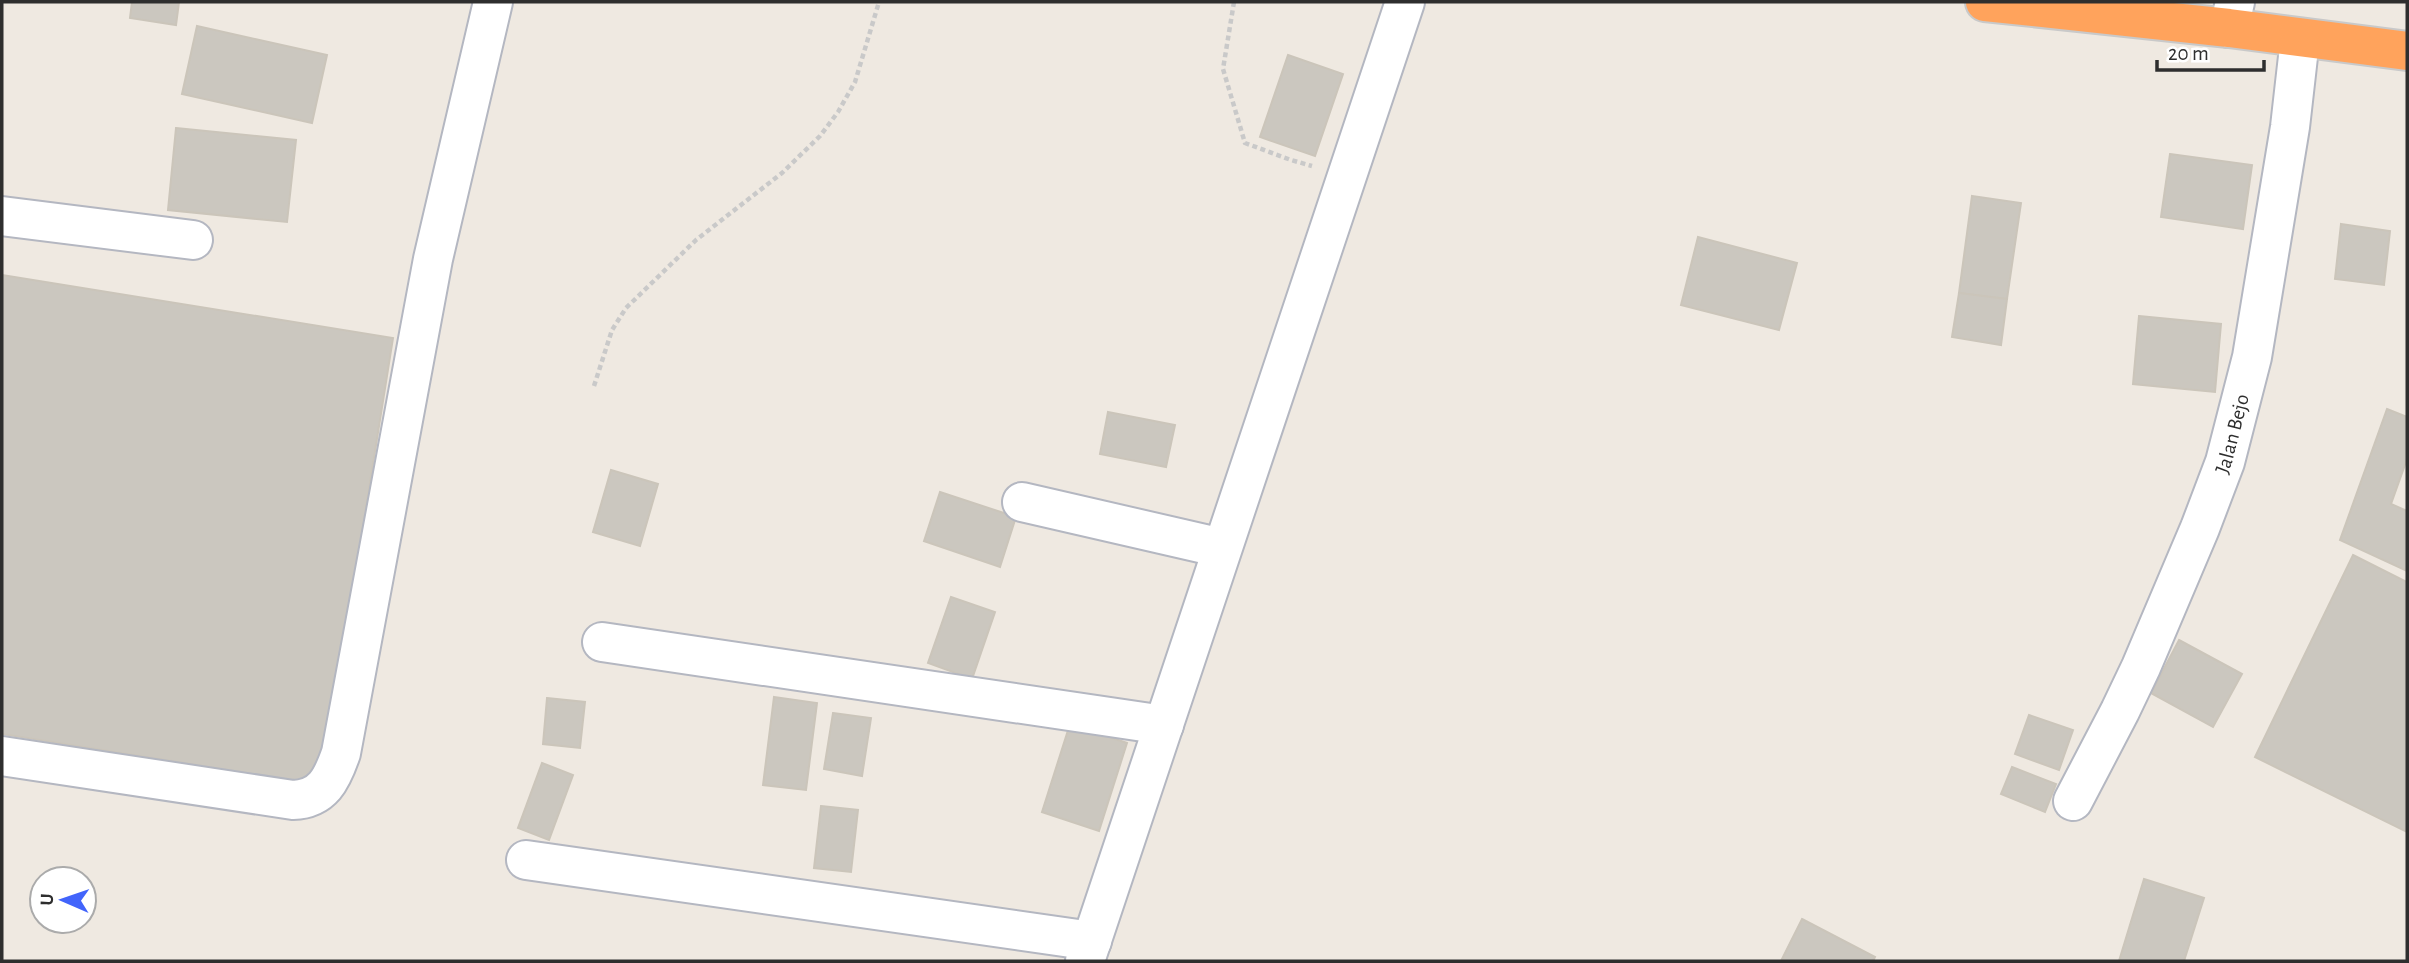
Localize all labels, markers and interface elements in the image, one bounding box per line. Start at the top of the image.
scale bar [2157,28,2264,72]
text: 20 m [2168,43,2209,64]
street label: Jalan Bejo [2211,392,2253,477]
north arrow [28,865,98,935]
text: U [38,893,57,906]

